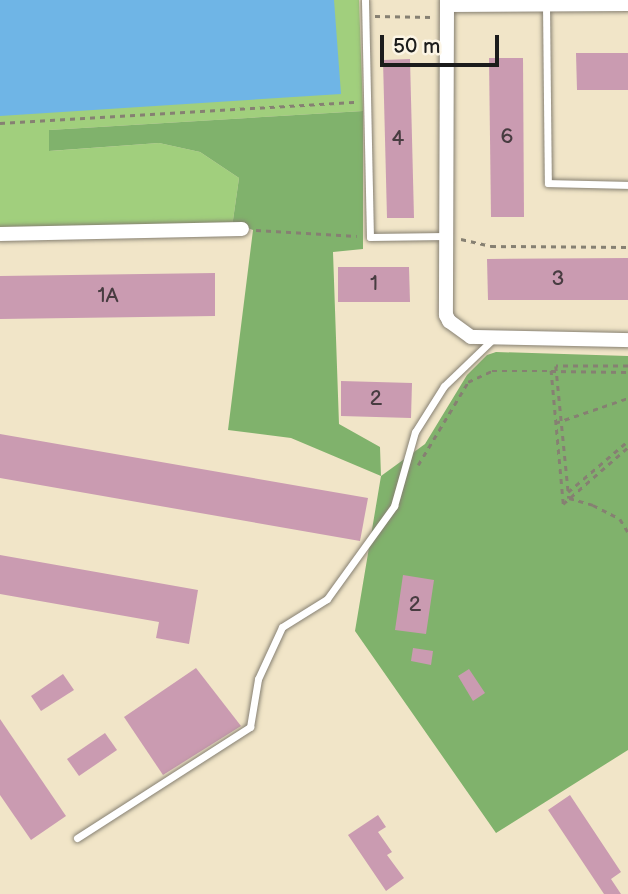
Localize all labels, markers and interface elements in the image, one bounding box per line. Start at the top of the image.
scale bar [383,21,502,65]
text: 50 m [393,34,440,59]
house number: 6 [501,124,513,150]
house number: 4 [392,126,404,152]
house number: 3 [552,266,564,292]
house number: 1 [370,271,378,297]
house number: 1А [98,283,118,309]
house number: 2 [370,386,382,412]
house number: 2 [409,592,421,618]

